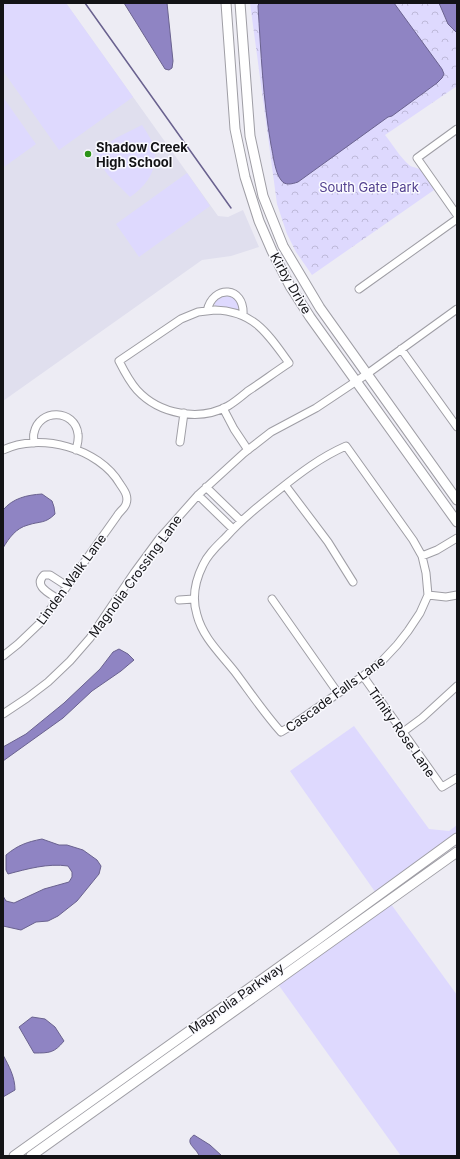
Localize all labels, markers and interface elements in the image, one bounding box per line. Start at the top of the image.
place label: Shadow Creek High School [96,139,188,170]
marker: Shadow Creek High School [83,149,93,159]
park label: South Gate Park [319,179,419,195]
street label: Kirby Drive [267,250,315,316]
street label: Magnolia Crossing Lane [85,512,185,640]
street label: Linden Walk Lane [33,530,109,628]
street label: Cascade Falls Lane [282,653,388,735]
street label: Trinity Rose Lane [365,684,439,780]
street label: Magnolia Parkway [185,959,287,1037]

